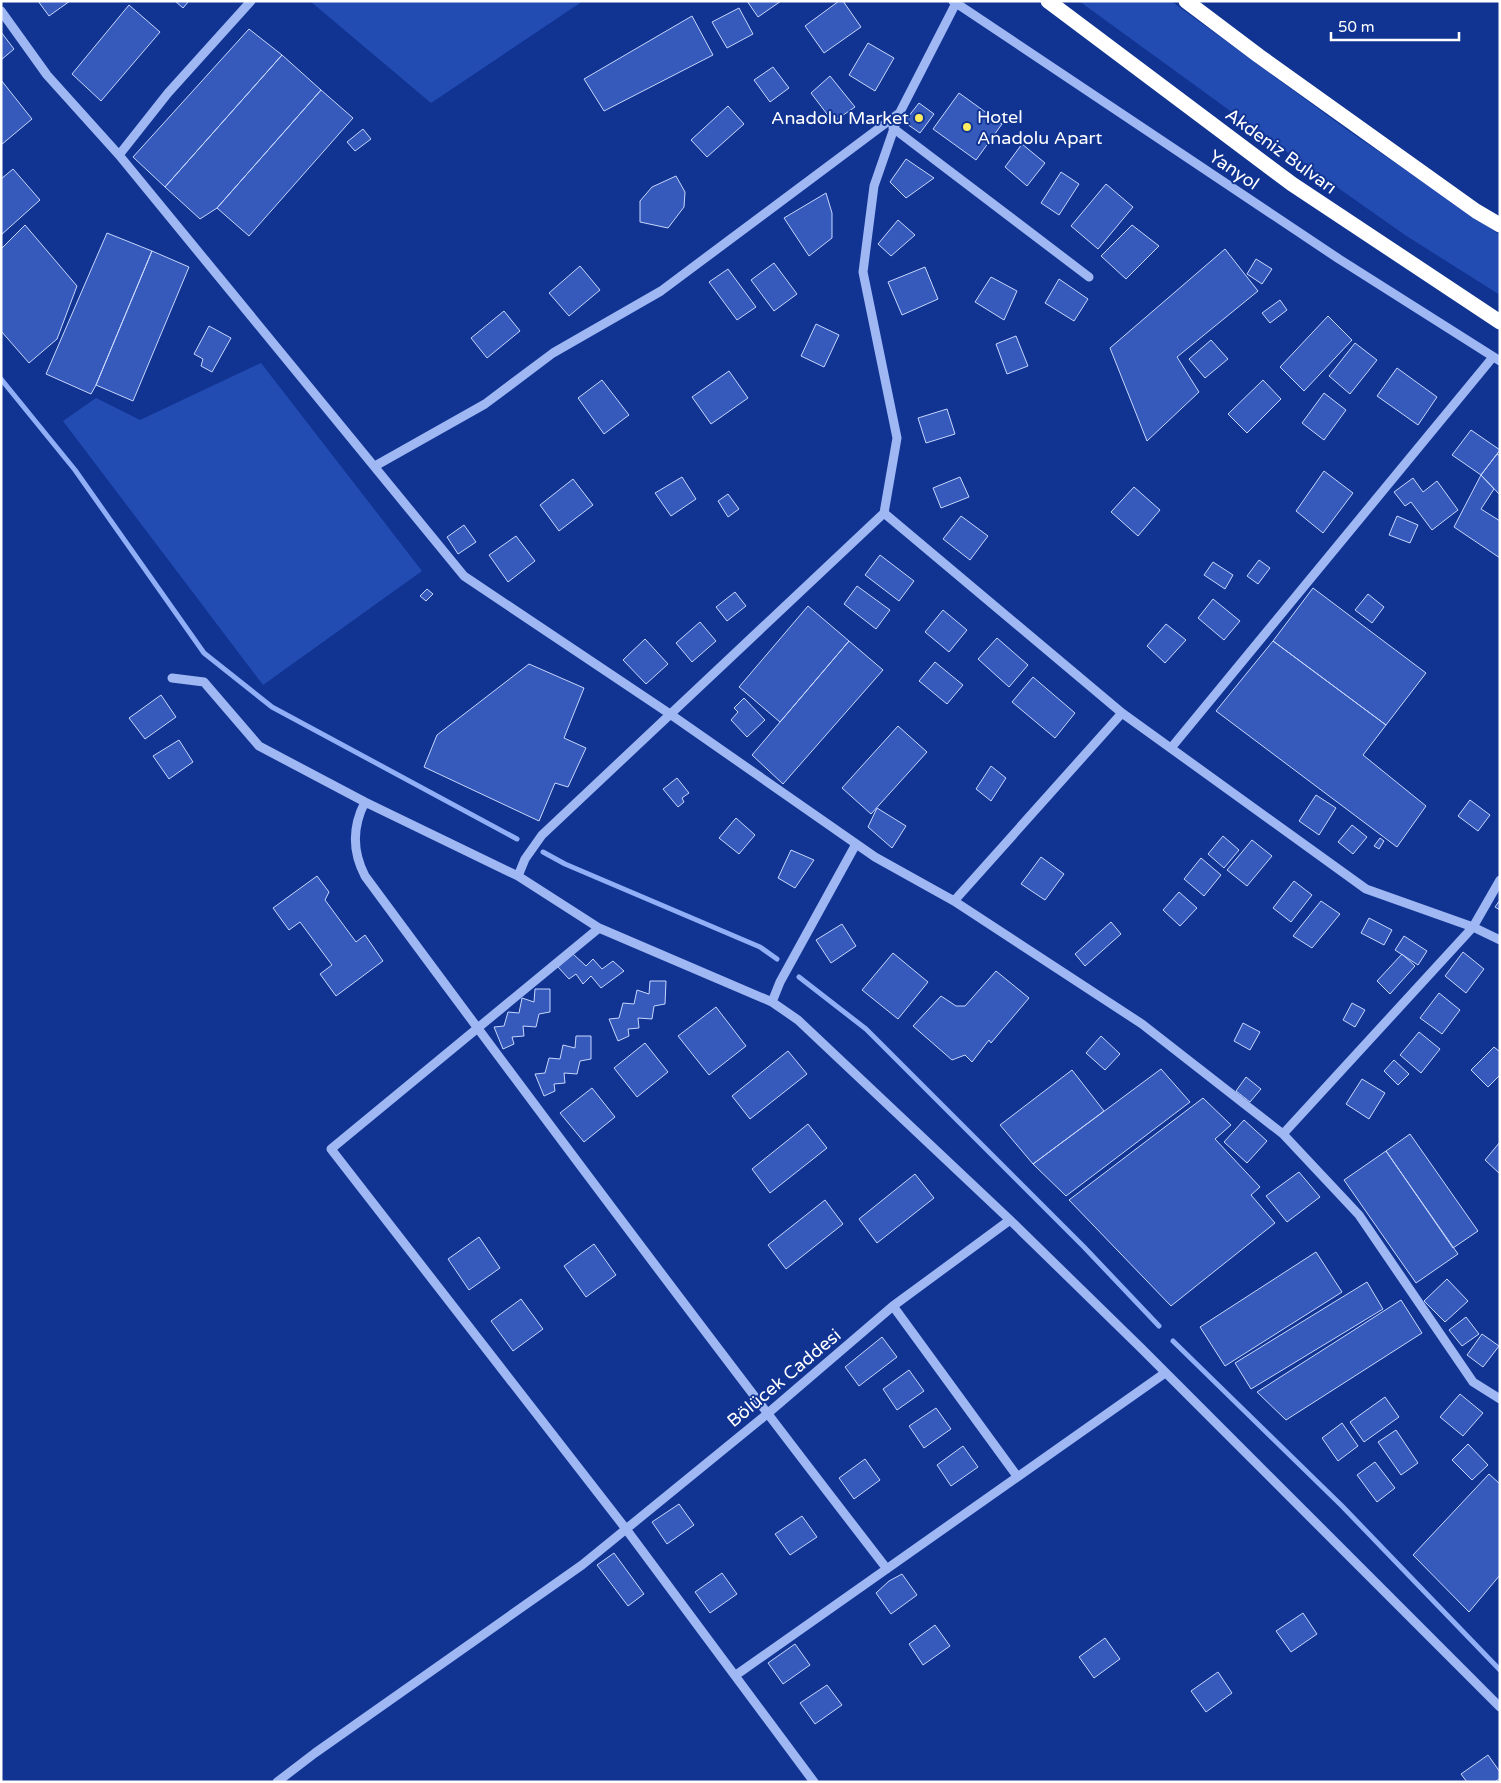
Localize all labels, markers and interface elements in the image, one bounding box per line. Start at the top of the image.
scale bar [1331,10,1458,42]
text: 50 m [1338,18,1375,36]
street label: Akdeniz Bulvarı [1221,103,1341,199]
place label: Hotel Anadolu Apart [977,106,1103,149]
place label: Anadolu Market [771,107,909,129]
marker: Anadolu Market [913,112,925,124]
marker: Hotel Anadolu Apart [961,121,973,133]
street label: Yanyol [1205,145,1263,195]
street label: Bölücek Caddesi [723,1324,845,1432]

